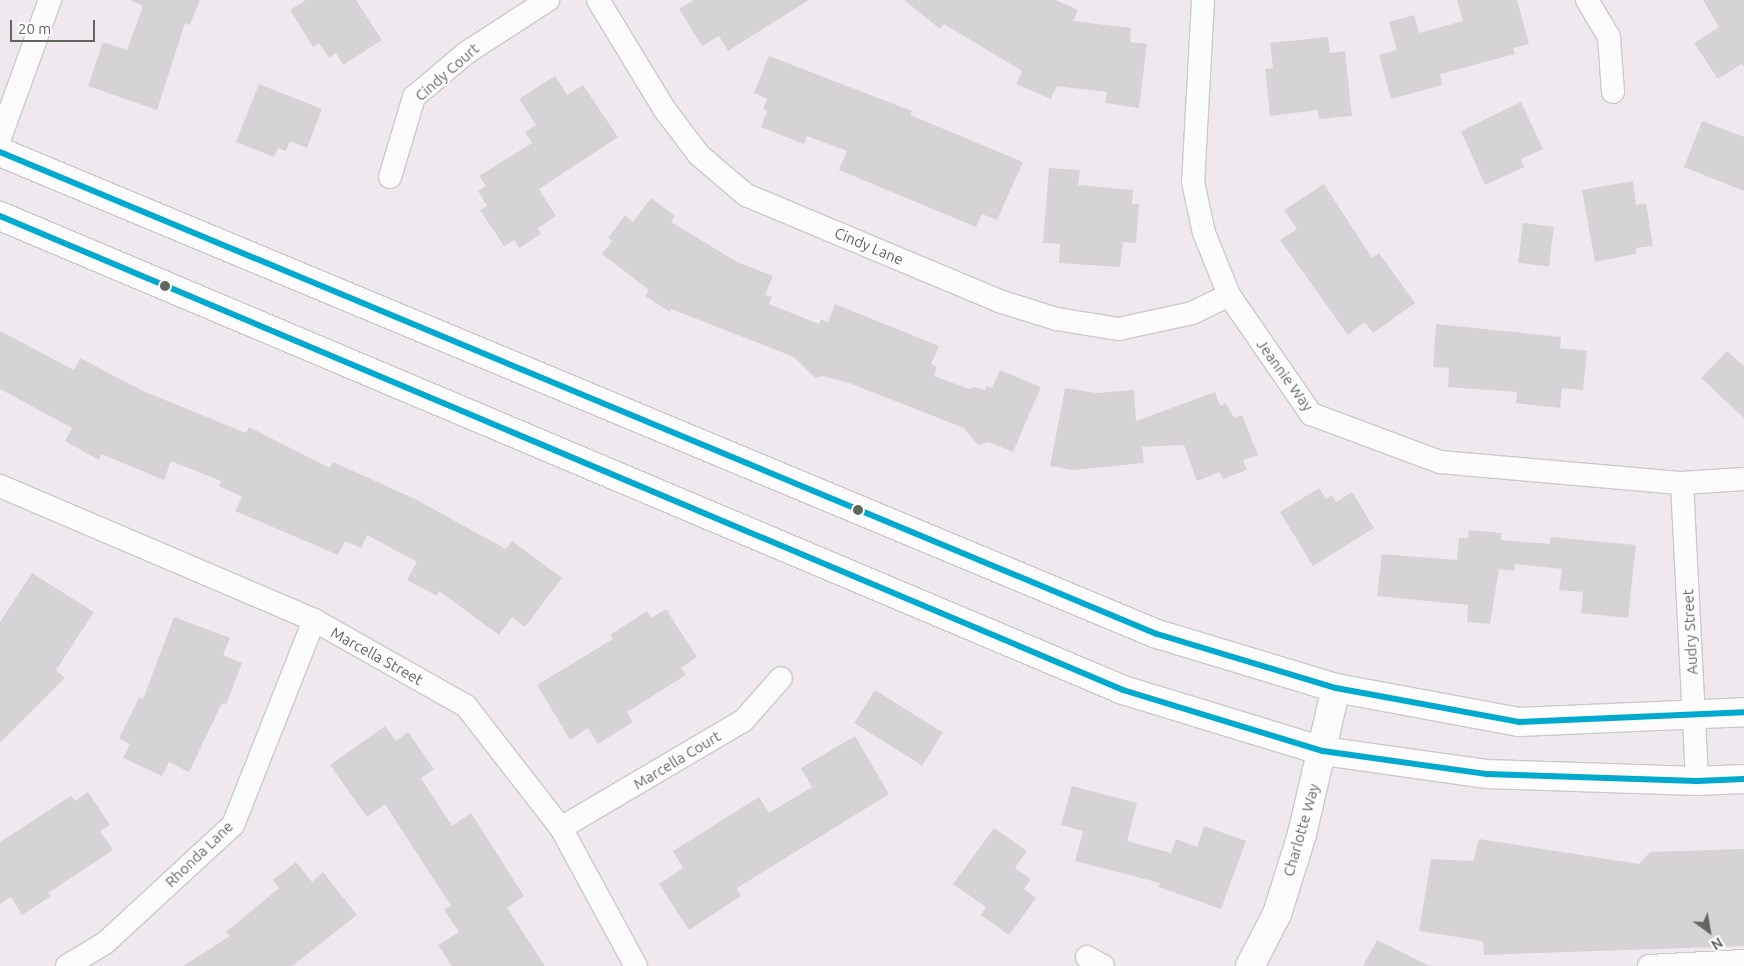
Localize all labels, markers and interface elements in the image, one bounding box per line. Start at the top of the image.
scale bar [12,10,98,42]
text: 20 m [18,20,51,37]
street label: Cindy Court [411,39,483,105]
street label: Cindy Lane [832,223,906,269]
unlabelled marker [160,281,170,291]
street label: Jeannie Way [1253,336,1317,414]
unlabelled marker [853,505,863,515]
street label: Audry Street [1679,589,1701,675]
street label: Marcella Street [328,623,426,689]
street label: Marcella Court [630,727,724,793]
street label: Charlotte Way [1279,781,1323,879]
street label: Rhonda Lane [161,817,237,891]
north arrow [1684,906,1734,956]
text: N [1708,934,1726,953]

